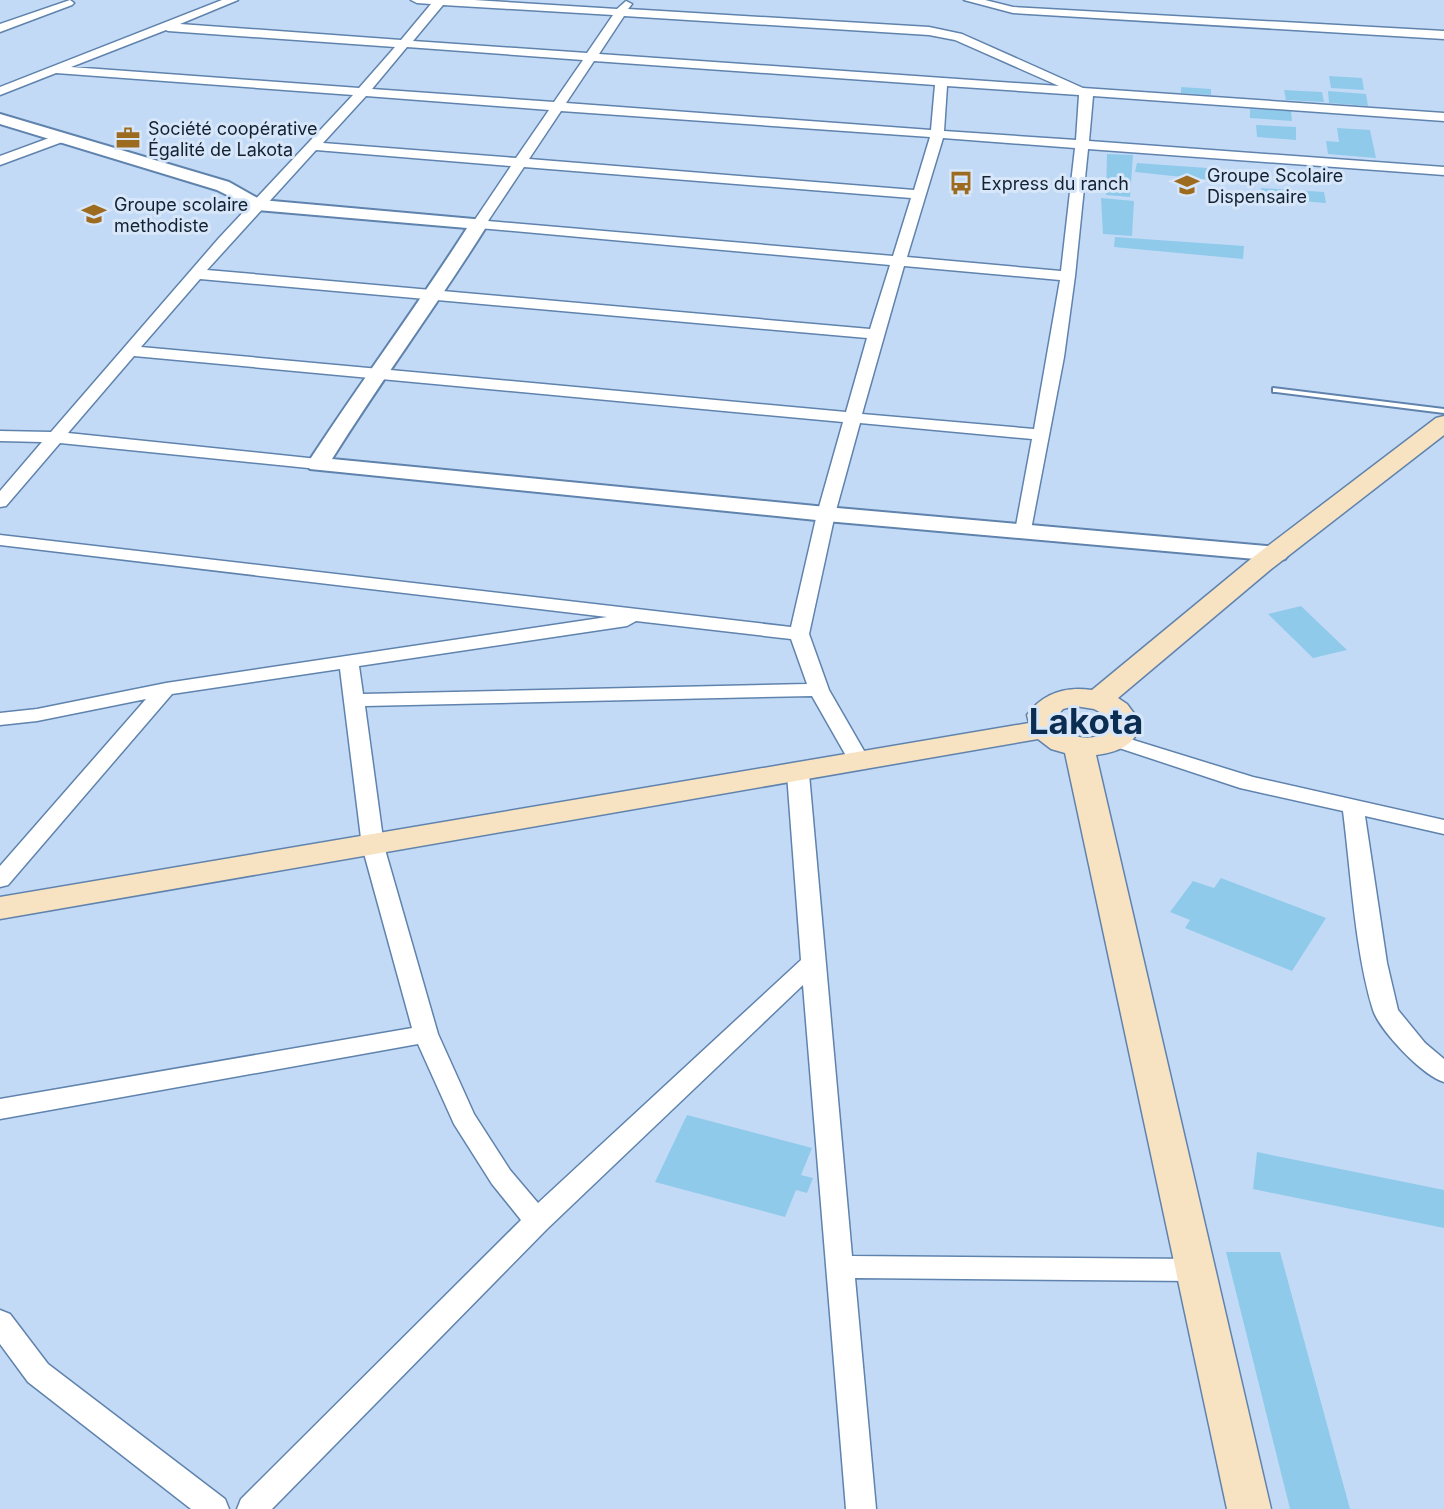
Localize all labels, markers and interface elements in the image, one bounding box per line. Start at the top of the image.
place label: Société coopérative Égalité de Lakota [148,118,318,160]
office icon: Société coopérative Égalité de Lakota [114,124,142,152]
place label: Groupe Scolaire Dispensaire [1207,165,1343,207]
bus stop icon: Express du ranch [947,169,975,197]
school or university icon: Groupe Scolaire Dispensaire [1173,171,1201,199]
place label: Express du ranch [981,173,1129,194]
place label: Groupe scolaire methodiste [114,194,248,236]
school or university icon: Groupe scolaire methodiste [80,200,108,228]
district label: Lakota [1029,700,1143,742]

